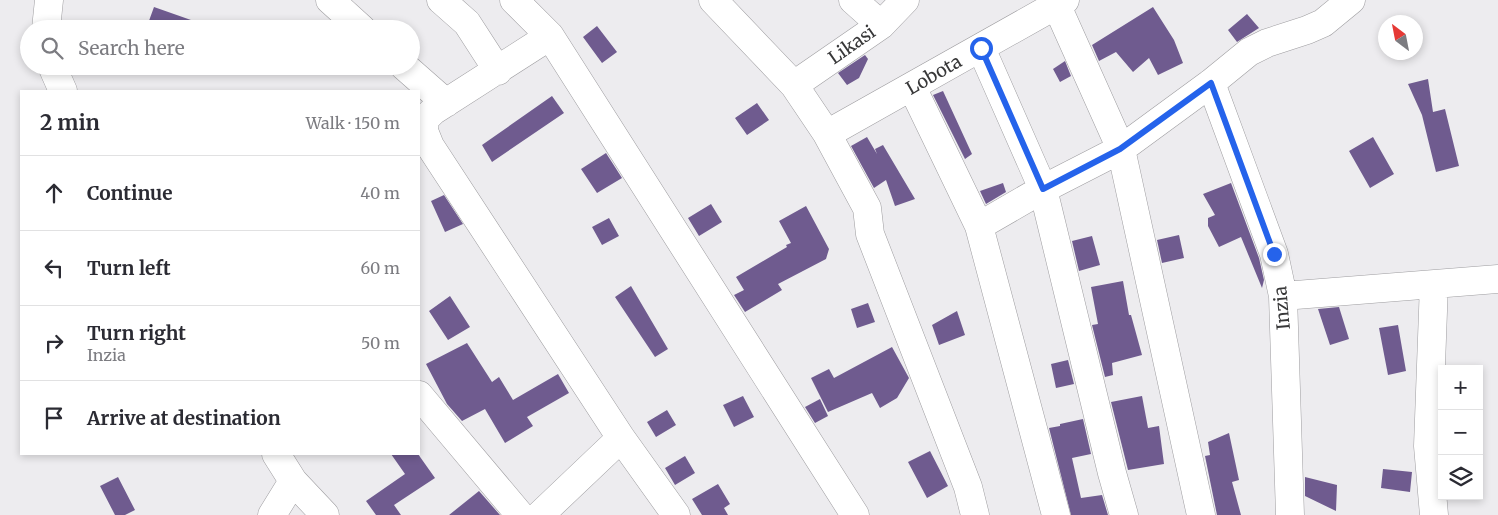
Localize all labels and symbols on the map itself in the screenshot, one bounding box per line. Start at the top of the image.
north arrow [1378,15,1423,60]
street label: Likasi [824,20,880,69]
route start [970,37,993,60]
street label: Lobota [902,49,966,100]
route end [1263,243,1286,266]
street label: Inzia [1268,285,1295,331]

